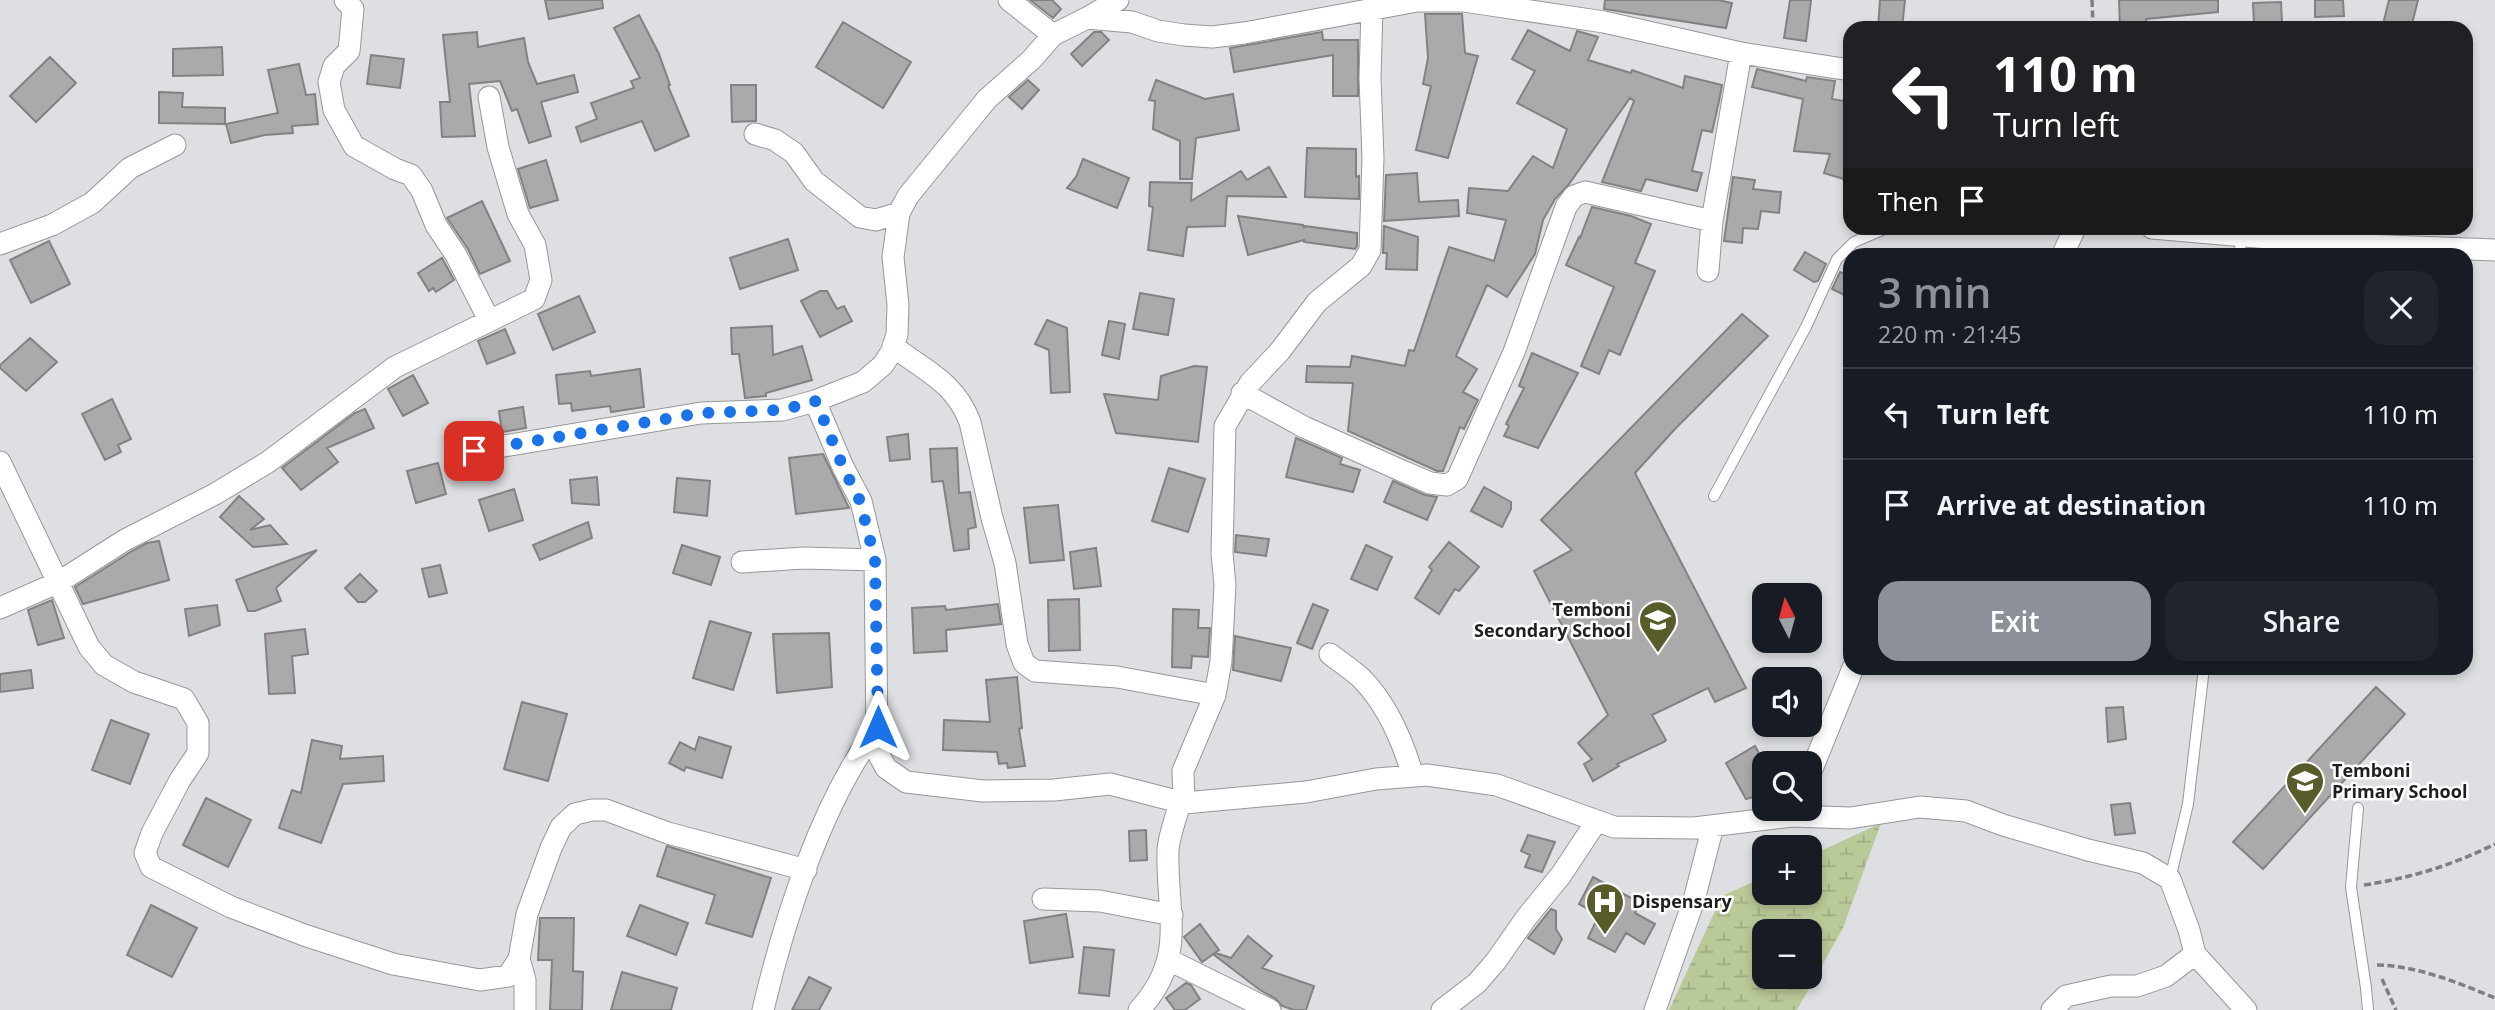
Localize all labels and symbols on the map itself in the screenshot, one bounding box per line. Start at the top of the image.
pin [444,421,504,481]
north arrow [1752,583,1822,653]
place label: Temboni Secondary School [1474,597,1631,642]
school or university icon: Temboni Secondary School [1637,599,1679,654]
position arrow [841,690,915,764]
place label: Temboni Primary School [2332,758,2467,803]
school or university icon: Temboni Primary School [2284,760,2326,815]
hospital icon: Dispensary [1584,881,1626,936]
place label: Dispensary [1632,889,1733,913]

